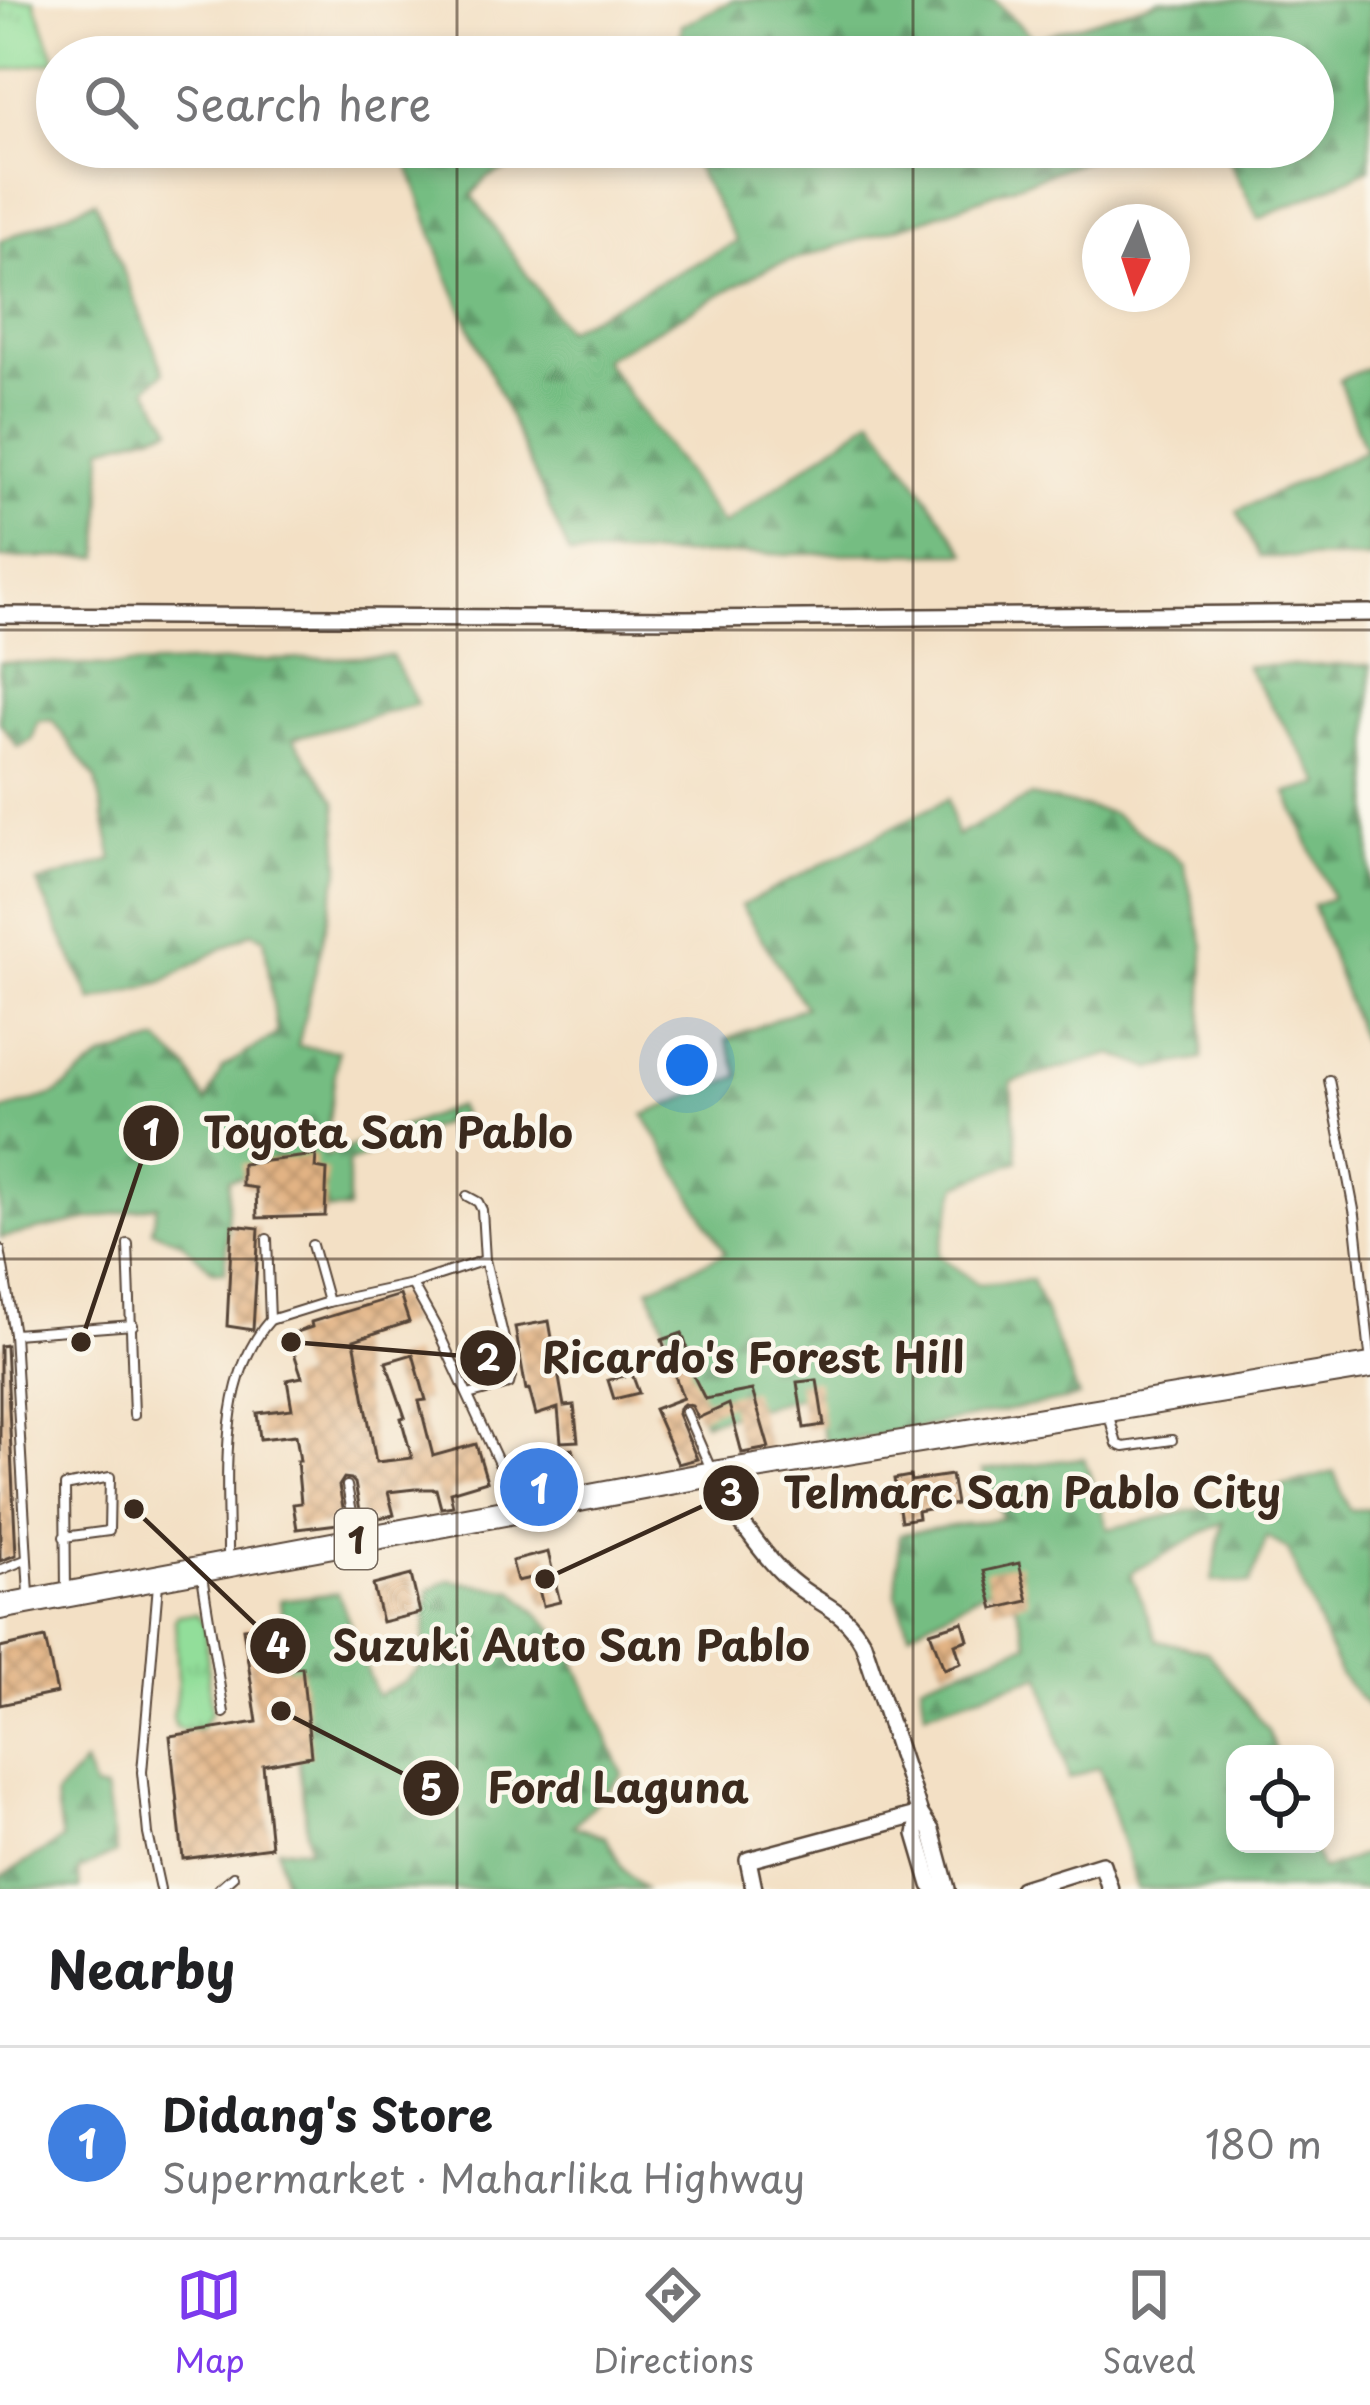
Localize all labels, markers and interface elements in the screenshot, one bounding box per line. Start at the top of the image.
search box [36,36,1334,168]
text: Search here [174,68,431,136]
icon: search [78,69,144,135]
north arrow [1082,204,1190,312]
your location [657,1035,717,1095]
callout: Toyota San Pablo [121,1094,595,1172]
text: Toyota San Pablo [203,1099,573,1162]
text: 1 [142,1104,160,1158]
callout: Ricardo's Forest Hill [458,1319,988,1397]
text: Ricardo's Forest Hill [542,1324,964,1387]
text: 2 [475,1329,501,1383]
pin: 1 [500,1442,578,1532]
callout: Telmarc San Pablo City [701,1454,1302,1532]
text: Telmarc San Pablo City [783,1459,1281,1522]
text: 3 [719,1464,743,1518]
road number: 1 [335,1509,377,1569]
callout: Suzuki Auto San Pablo [248,1607,835,1685]
text: Suzuki Auto San Pablo [332,1612,810,1675]
text: 4 [266,1617,290,1671]
map controls [1226,1745,1334,1853]
button: locate [1226,1745,1334,1853]
callout: Ford Laguna [401,1749,775,1827]
text: Ford Laguna [487,1754,749,1817]
text: 5 [419,1759,443,1813]
text: Nearby [48,1929,235,2006]
text: Didang's Store [162,2079,493,2147]
text: 1 [78,2113,96,2172]
text: 180 m [1205,2113,1322,2172]
text: Supermarket · Maharlika Highway [162,2147,805,2206]
tab: Map [174,2262,245,2384]
tab: Directions [593,2262,754,2384]
tab: Saved [1102,2262,1196,2384]

